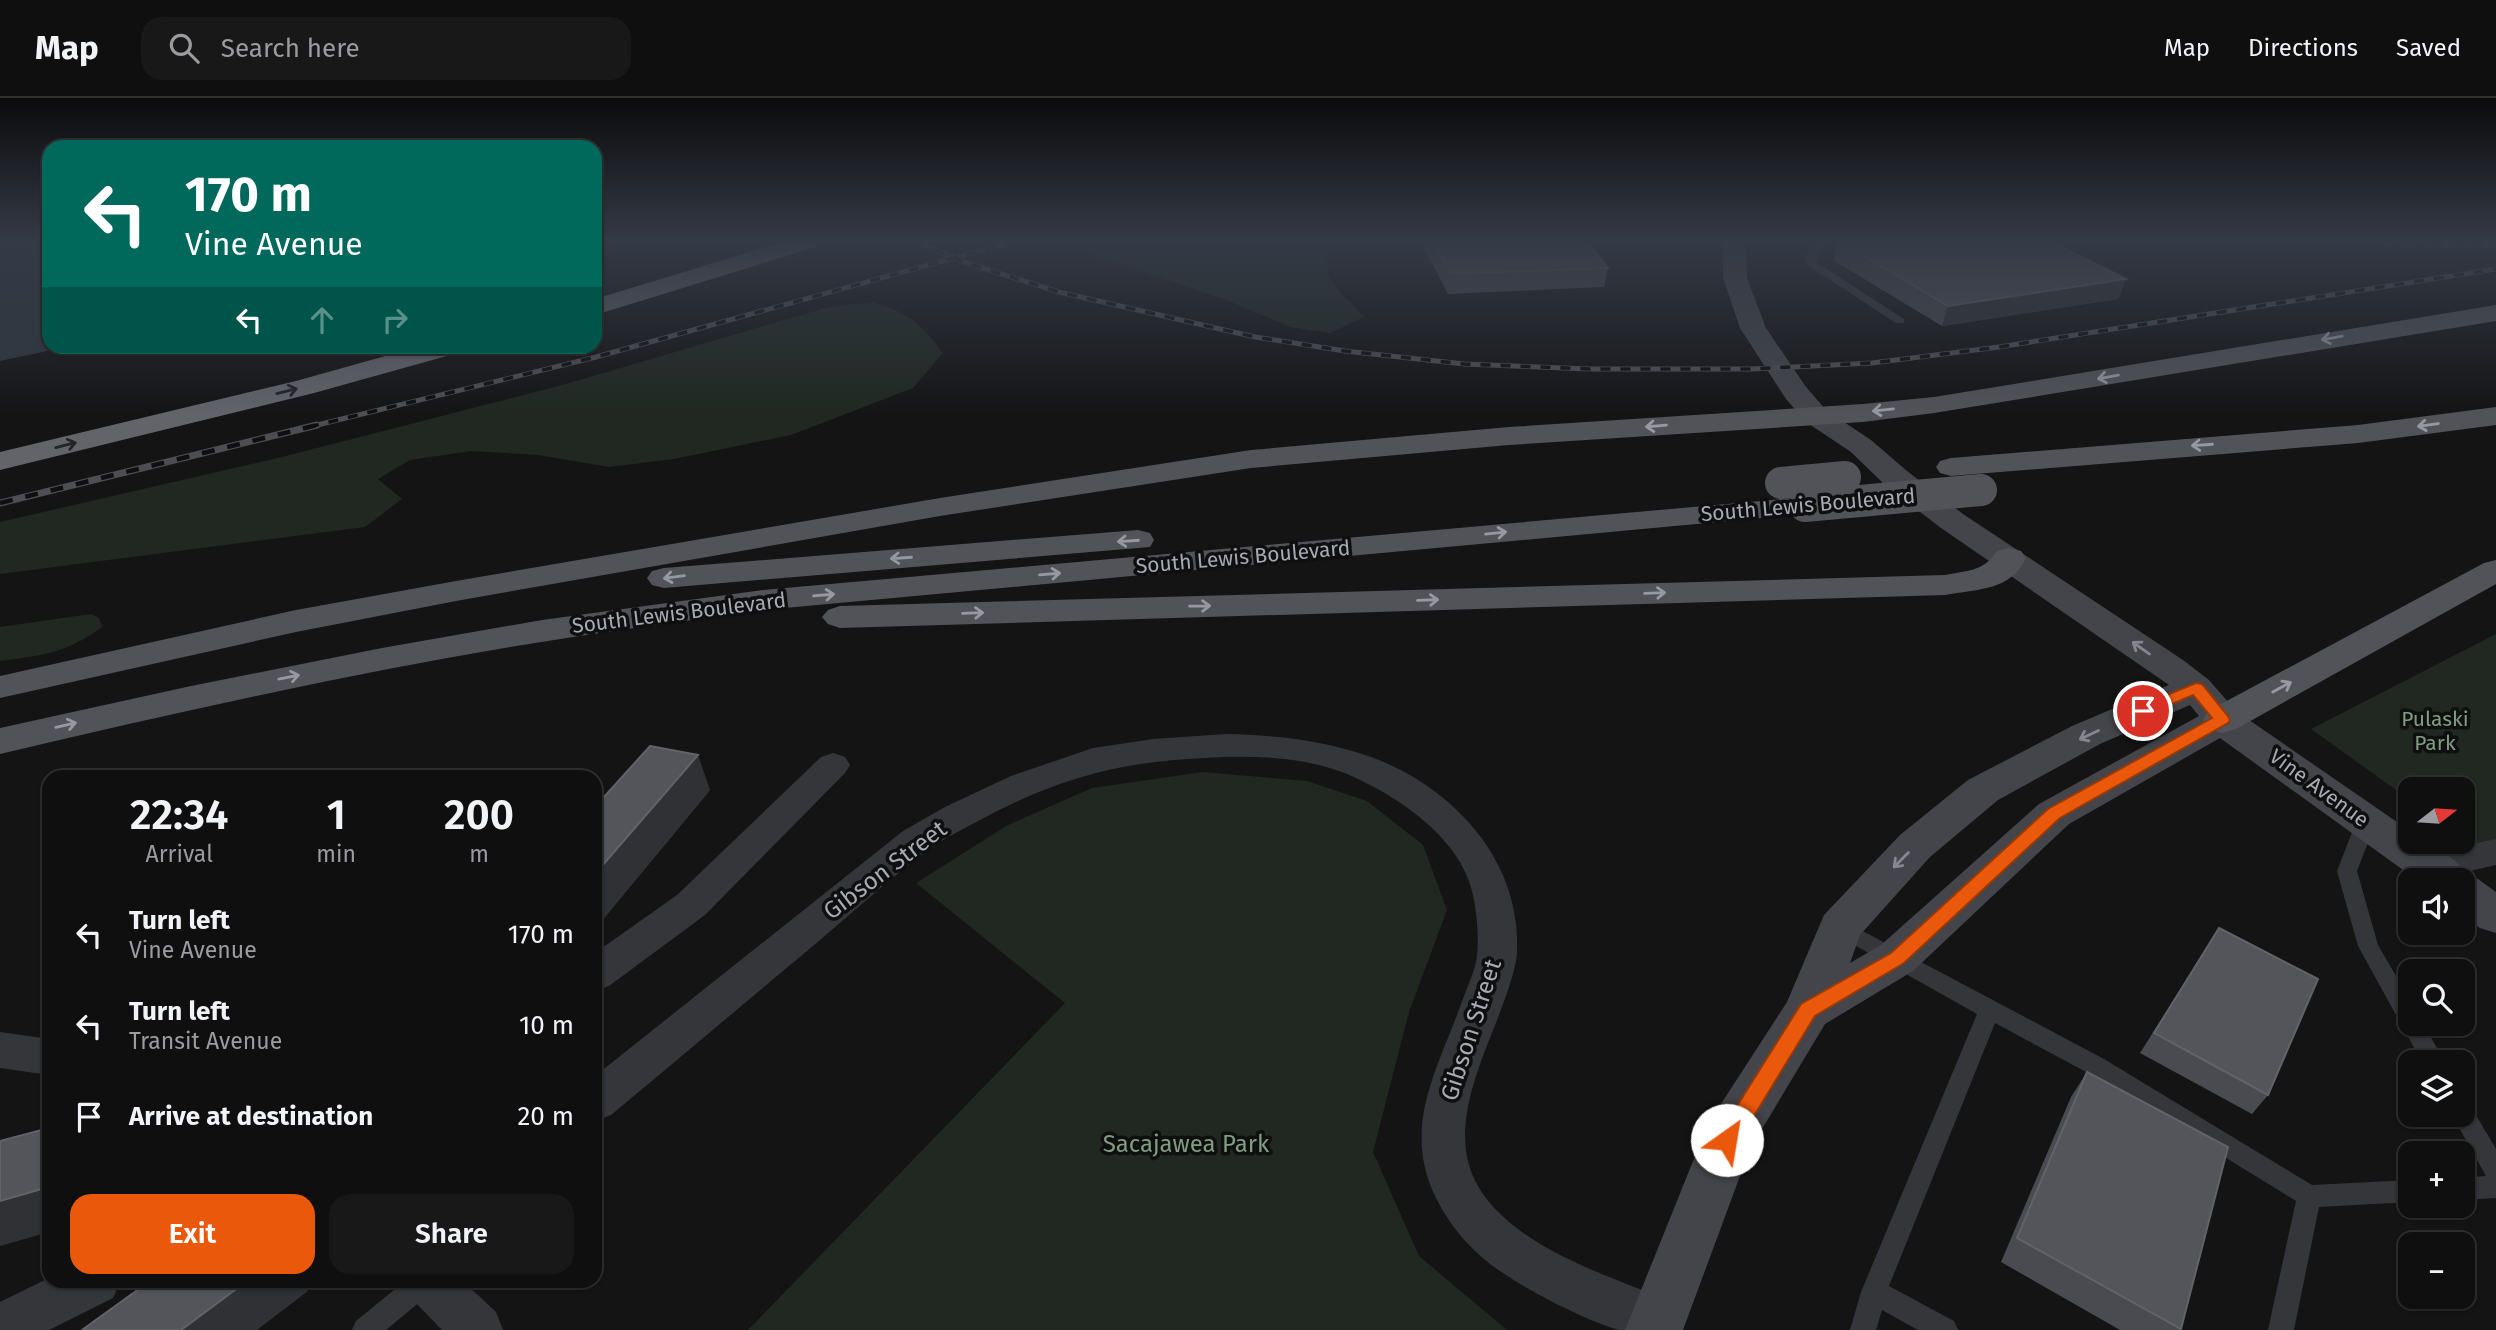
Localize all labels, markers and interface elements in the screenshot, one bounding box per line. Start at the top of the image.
search box [141,17,631,80]
text: Map [35,28,99,68]
icon: search [165,29,203,67]
text: Search here [221,33,360,64]
text: Map [2164,34,2210,62]
text: Directions [2248,34,2358,62]
text: Saved [2396,34,2461,62]
text: 170 m [185,165,312,224]
icon: left [70,168,161,259]
text: Vine Avenue [185,225,363,263]
icon: left [230,301,268,339]
icon: ahead [303,301,341,339]
icon: right [376,301,414,339]
one-way arrow [2321,332,2344,345]
one-way arrow [2097,371,2119,384]
one-way arrow [276,384,298,397]
one-way arrow [1872,404,1894,417]
one-way arrow [2418,418,2440,431]
one-way arrow [1645,420,1667,433]
one-way arrow [55,438,77,451]
one-way arrow [2191,439,2214,452]
street label: South Lewis Boulevard [1700,483,1916,527]
one-way arrow [1485,526,1507,539]
one-way arrow [1117,535,1139,548]
street label: South Lewis Boulevard [1135,535,1351,579]
one-way arrow [890,552,913,565]
one-way arrow [1039,567,1061,580]
one-way arrow [663,571,686,584]
street label: South Lewis Boulevard [571,587,787,639]
one-way arrow [1643,587,1666,600]
one-way arrow [812,588,835,601]
one-way arrow [1416,594,1439,607]
one-way arrow [1189,600,1212,613]
one-way arrow [961,606,984,619]
one-way arrow [2132,641,2151,655]
one-way arrow [277,670,300,684]
one-way arrow [2271,680,2292,693]
pin [2113,681,2173,741]
icon: arrive [2124,692,2162,730]
park label: Pulaski Park [2401,706,2469,756]
one-way arrow [54,718,77,731]
one-way arrow [2079,729,2100,742]
street label: Vine Avenue [2264,743,2374,833]
north arrow [2398,777,2474,854]
map controls [2398,777,2475,1309]
text: 22:34 [130,790,228,840]
text: 1 [327,790,346,840]
text: 200 [444,790,514,840]
street label: Gibson Street [818,814,952,925]
text: Arrival [145,840,213,868]
text: min [316,840,356,868]
text: m [469,840,489,868]
one-way arrow [1892,852,1909,869]
button: sound [2398,868,2475,945]
text: Turn left [129,905,230,936]
icon: left [70,916,108,954]
text: 170 m [508,919,574,950]
text: Vine Avenue [129,936,257,964]
street label: Gibson Street [1435,955,1507,1104]
button: search [2398,959,2475,1036]
text: Turn left [129,996,230,1027]
icon: left [70,1007,108,1045]
text: 10 m [519,1010,574,1041]
text: Transit Avenue [129,1027,282,1055]
button: layers [2398,1050,2475,1127]
icon: arrive [70,1098,108,1136]
text: Arrive at destination [129,1101,373,1132]
text: 20 m [517,1101,574,1132]
position arrow [1690,1103,1764,1177]
park label: Sacajawea Park [1103,1130,1270,1158]
button: + [2398,1141,2475,1218]
button: Exit [70,1194,315,1274]
button: Share [329,1194,574,1274]
button: − [2398,1232,2475,1309]

